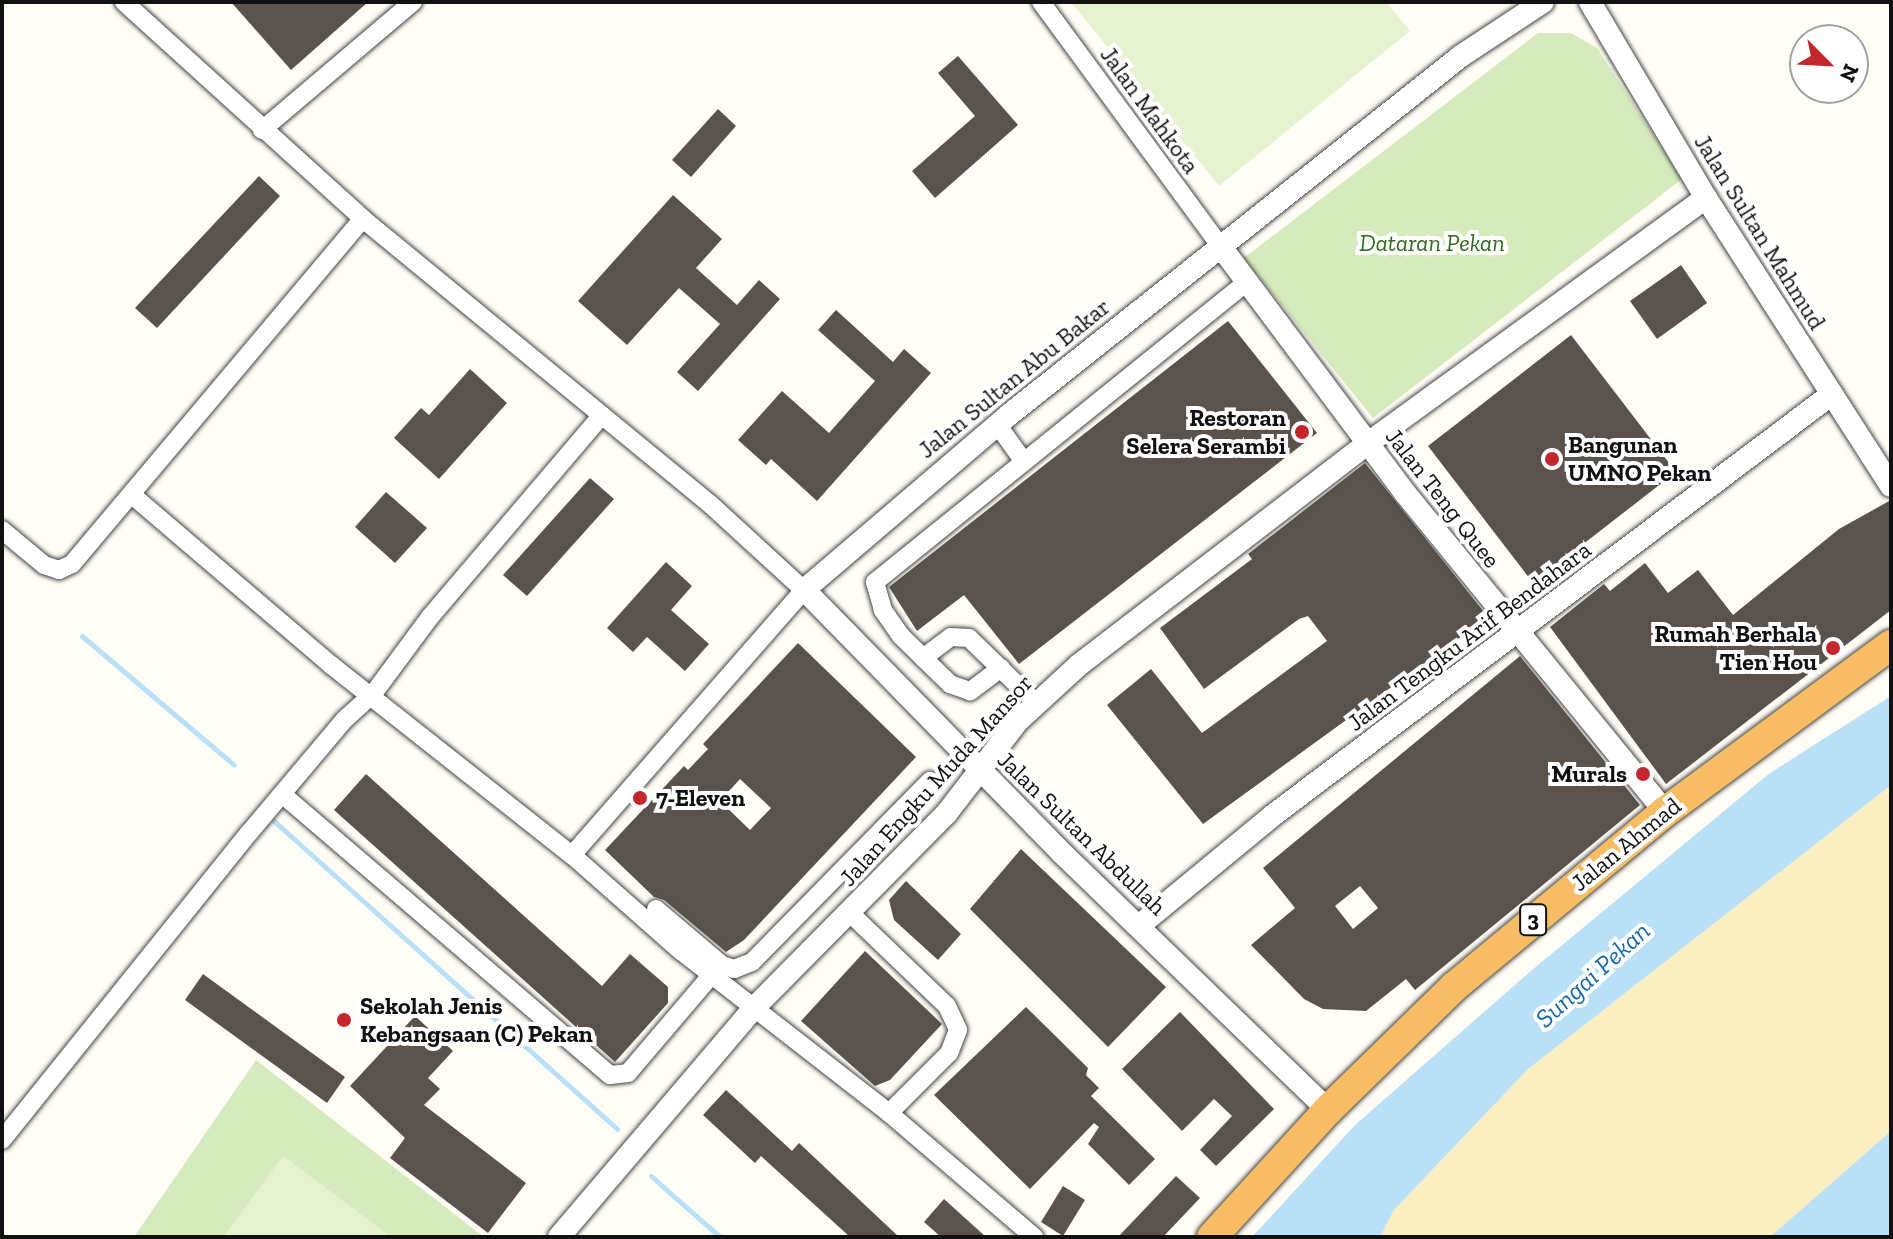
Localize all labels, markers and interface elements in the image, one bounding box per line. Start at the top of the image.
north arrow [1789,24,1869,104]
street label: Jalan Mahkota [1094,41,1206,179]
text: N [1834,60,1865,86]
street label: Jalan Sultan Mahmud [1688,129,1832,335]
park label: Dataran Pekan [1359,229,1505,257]
street label: Jalan Sultan Abu Bakar [912,292,1116,464]
place label: Restoran Selera Serambi [1126,404,1286,460]
street label: Jalan Teng Quee [1379,422,1507,574]
marker: Restoran Selera Serambi [1293,423,1311,441]
place label: Bangunan UMNO Pekan [1568,431,1712,487]
marker: Bangunan UMNO Pekan [1543,450,1561,468]
street label: Jalan Tengku Arif Bendahara [1341,535,1597,737]
place label: Rumah Berhala Tien Hou [1654,620,1817,676]
marker: Rumah Berhala Tien Hou [1824,639,1842,657]
street label: Jalan Engku Muda Mansor [833,668,1039,892]
street label: Jalan Sultan Abdullah [991,745,1173,921]
place label: Murals [1551,760,1627,788]
marker: Murals [1634,765,1652,783]
place label: 7-Eleven [656,784,745,812]
marker: 7-Eleven [631,789,649,807]
street label: Jalan Ahmad [1565,791,1687,897]
road number: 3 [1519,902,1547,938]
water label: Sungai Pekan [1529,916,1657,1034]
place label: Sekolah Jenis Kebangsaan (C) Pekan [360,992,593,1048]
marker: Sekolah Jenis Kebangsaan (C) Pekan [335,1011,353,1029]

